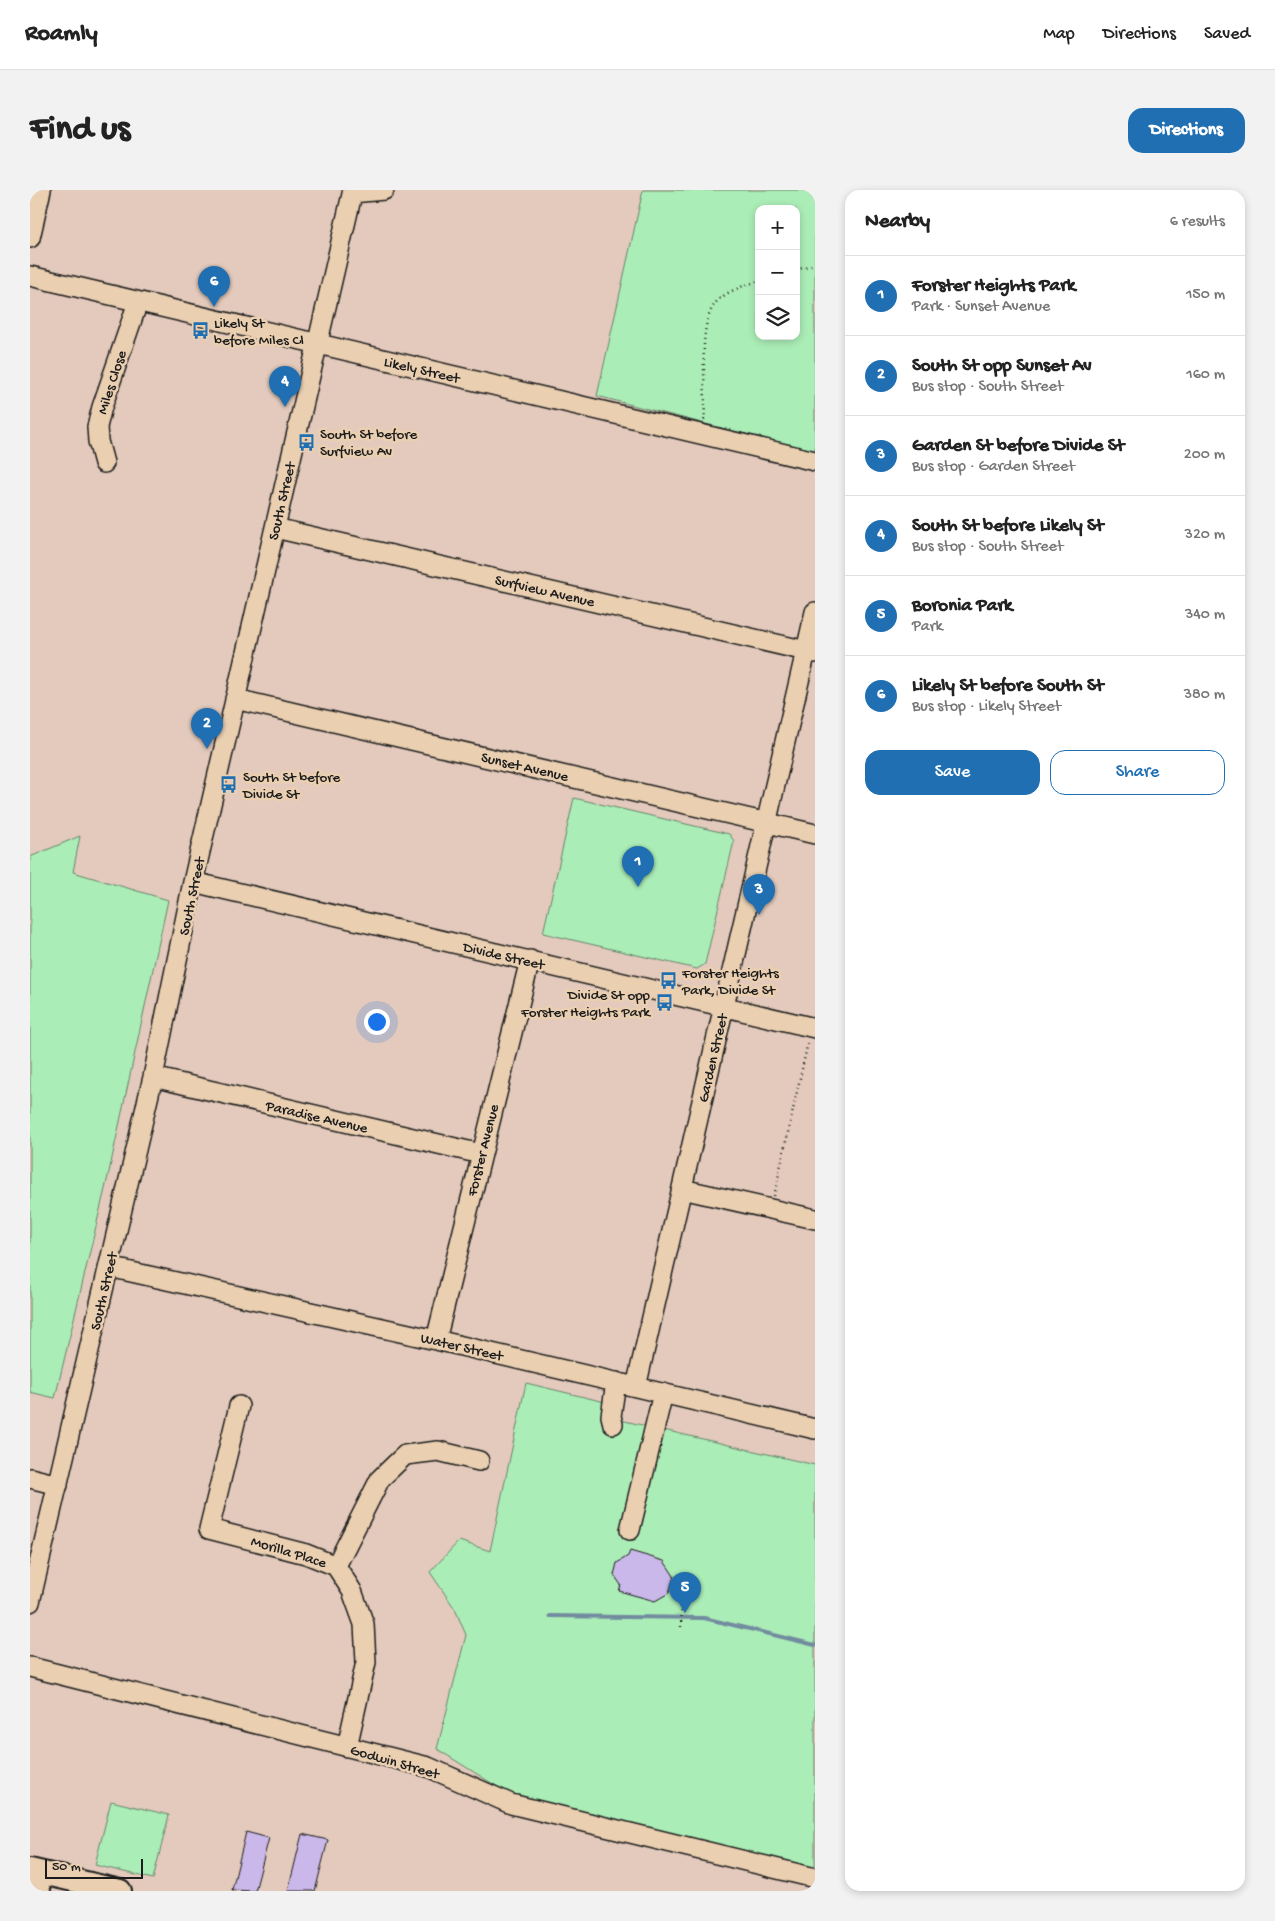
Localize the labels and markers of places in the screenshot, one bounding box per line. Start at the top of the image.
pin: 6 [198,266,230,307]
place label: Likely St before Miles Cl [214,315,304,350]
bus stop icon: Likely St before Miles Cl [190,321,210,341]
pin: 4 [269,366,301,407]
place label: South St before Surfview Av [320,426,417,461]
bus stop icon: South St before Surfview Av [296,432,316,452]
pin: 2 [191,708,223,749]
place label: South St before Divide St [242,769,340,804]
bus stop icon: South St before Divide St [219,775,239,795]
pin: 1 [622,846,654,887]
pin: 3 [743,874,775,915]
place label: Forster Heights Park, Divide St [681,965,779,1000]
bus stop icon: Forster Heights Park, Divide St [658,971,678,991]
place label: Divide St opp Forster Heights Park [520,987,651,1022]
bus stop icon: Divide St opp Forster Heights Park [654,993,674,1013]
pin: 5 [669,1572,701,1613]

